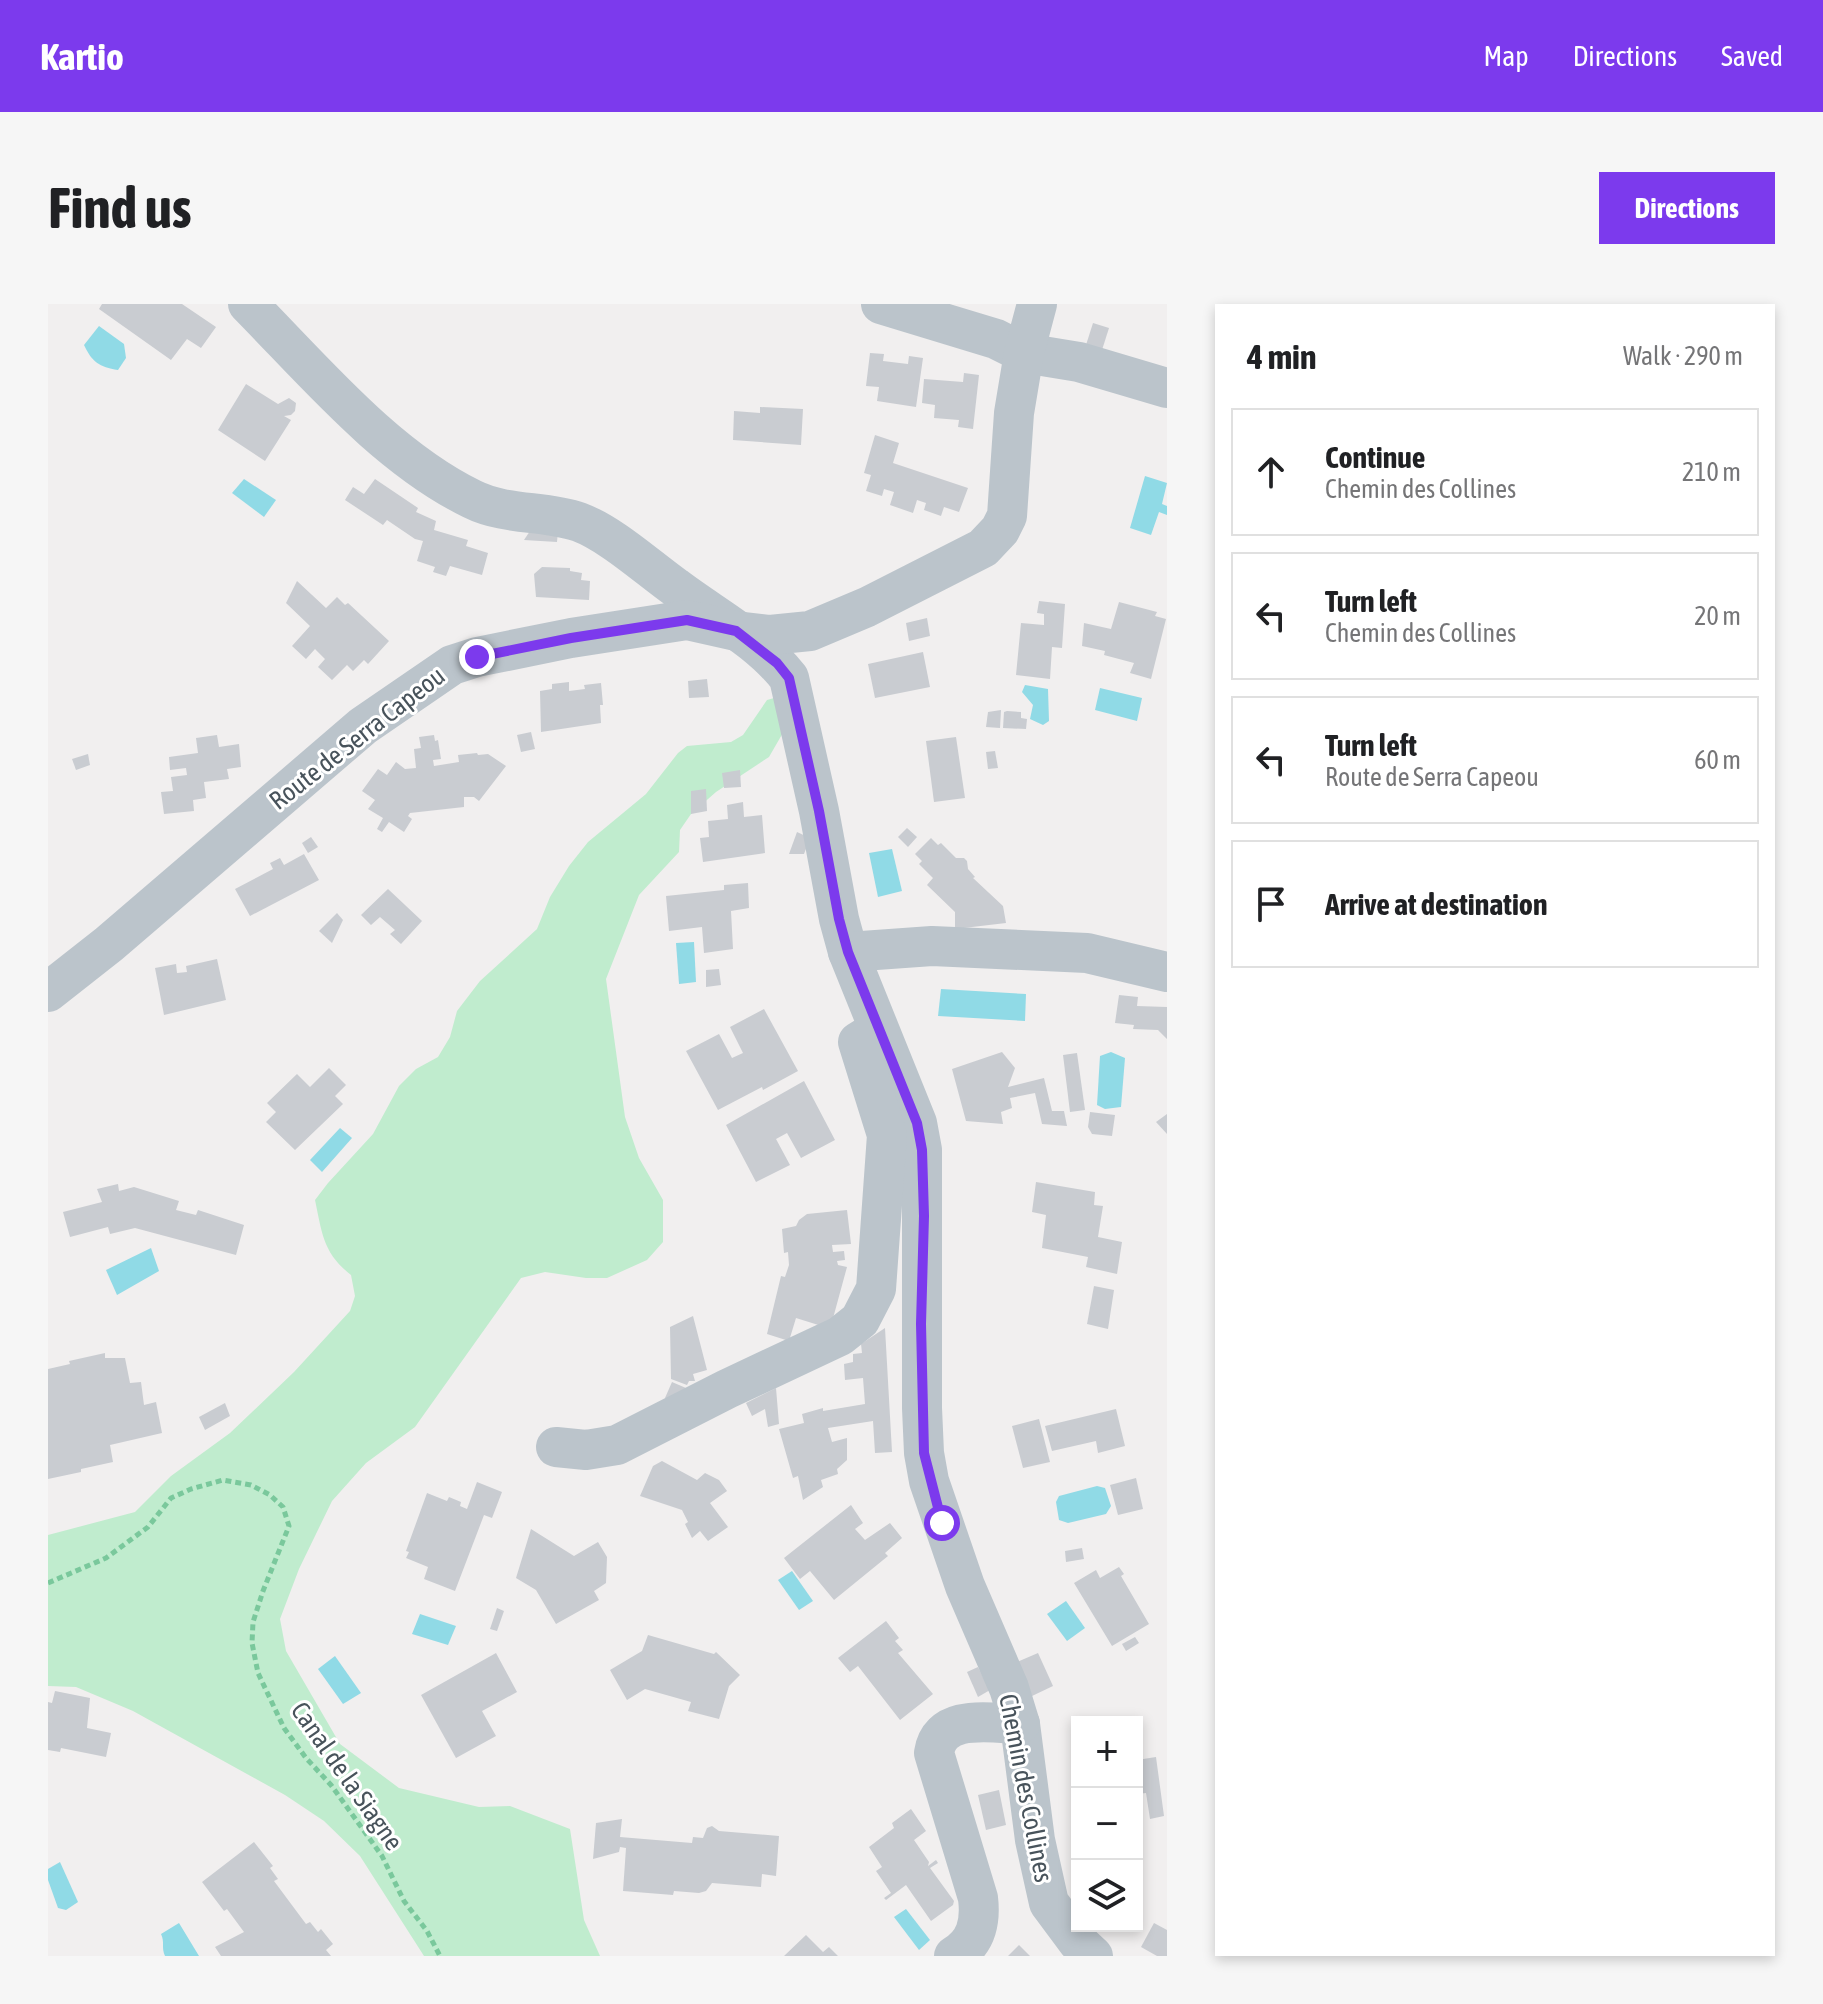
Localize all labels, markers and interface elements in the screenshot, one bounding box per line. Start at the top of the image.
text: Kartio [40,35,124,78]
text: Map [1484,40,1529,72]
text: Directions [1573,40,1677,72]
text: Saved [1721,40,1783,72]
button: Directions [1599,172,1775,244]
text: Find us [48,176,192,240]
text: 4 min [1247,337,1316,376]
text: Walk · 290 m [1623,341,1743,371]
text: Continue [1325,440,1425,474]
icon: ahead [1249,450,1293,494]
text: 210 m [1682,457,1741,487]
text: Chemin des Collines [1325,474,1516,504]
text: Turn left [1325,584,1417,618]
icon: left [1249,594,1293,638]
text: 20 m [1694,601,1741,631]
text: Chemin des Collines [1325,618,1516,648]
route end [459,639,495,675]
street label: Route de Serra Capeou [264,660,450,816]
text: Turn left [1325,728,1417,762]
icon: left [1249,738,1293,782]
text: 60 m [1694,745,1741,775]
text: Route de Serra Capeou [1325,762,1539,792]
icon: arrive [1249,882,1293,926]
text: Arrive at destination [1325,887,1547,921]
route start [924,1505,960,1541]
street label: Chemin des Collines [993,1691,1059,1885]
street label: Canal de la Siagne [285,1696,409,1856]
map controls [1071,1716,1143,1932]
button: + [1071,1716,1143,1788]
button: − [1071,1788,1143,1860]
button: layers [1071,1860,1143,1932]

